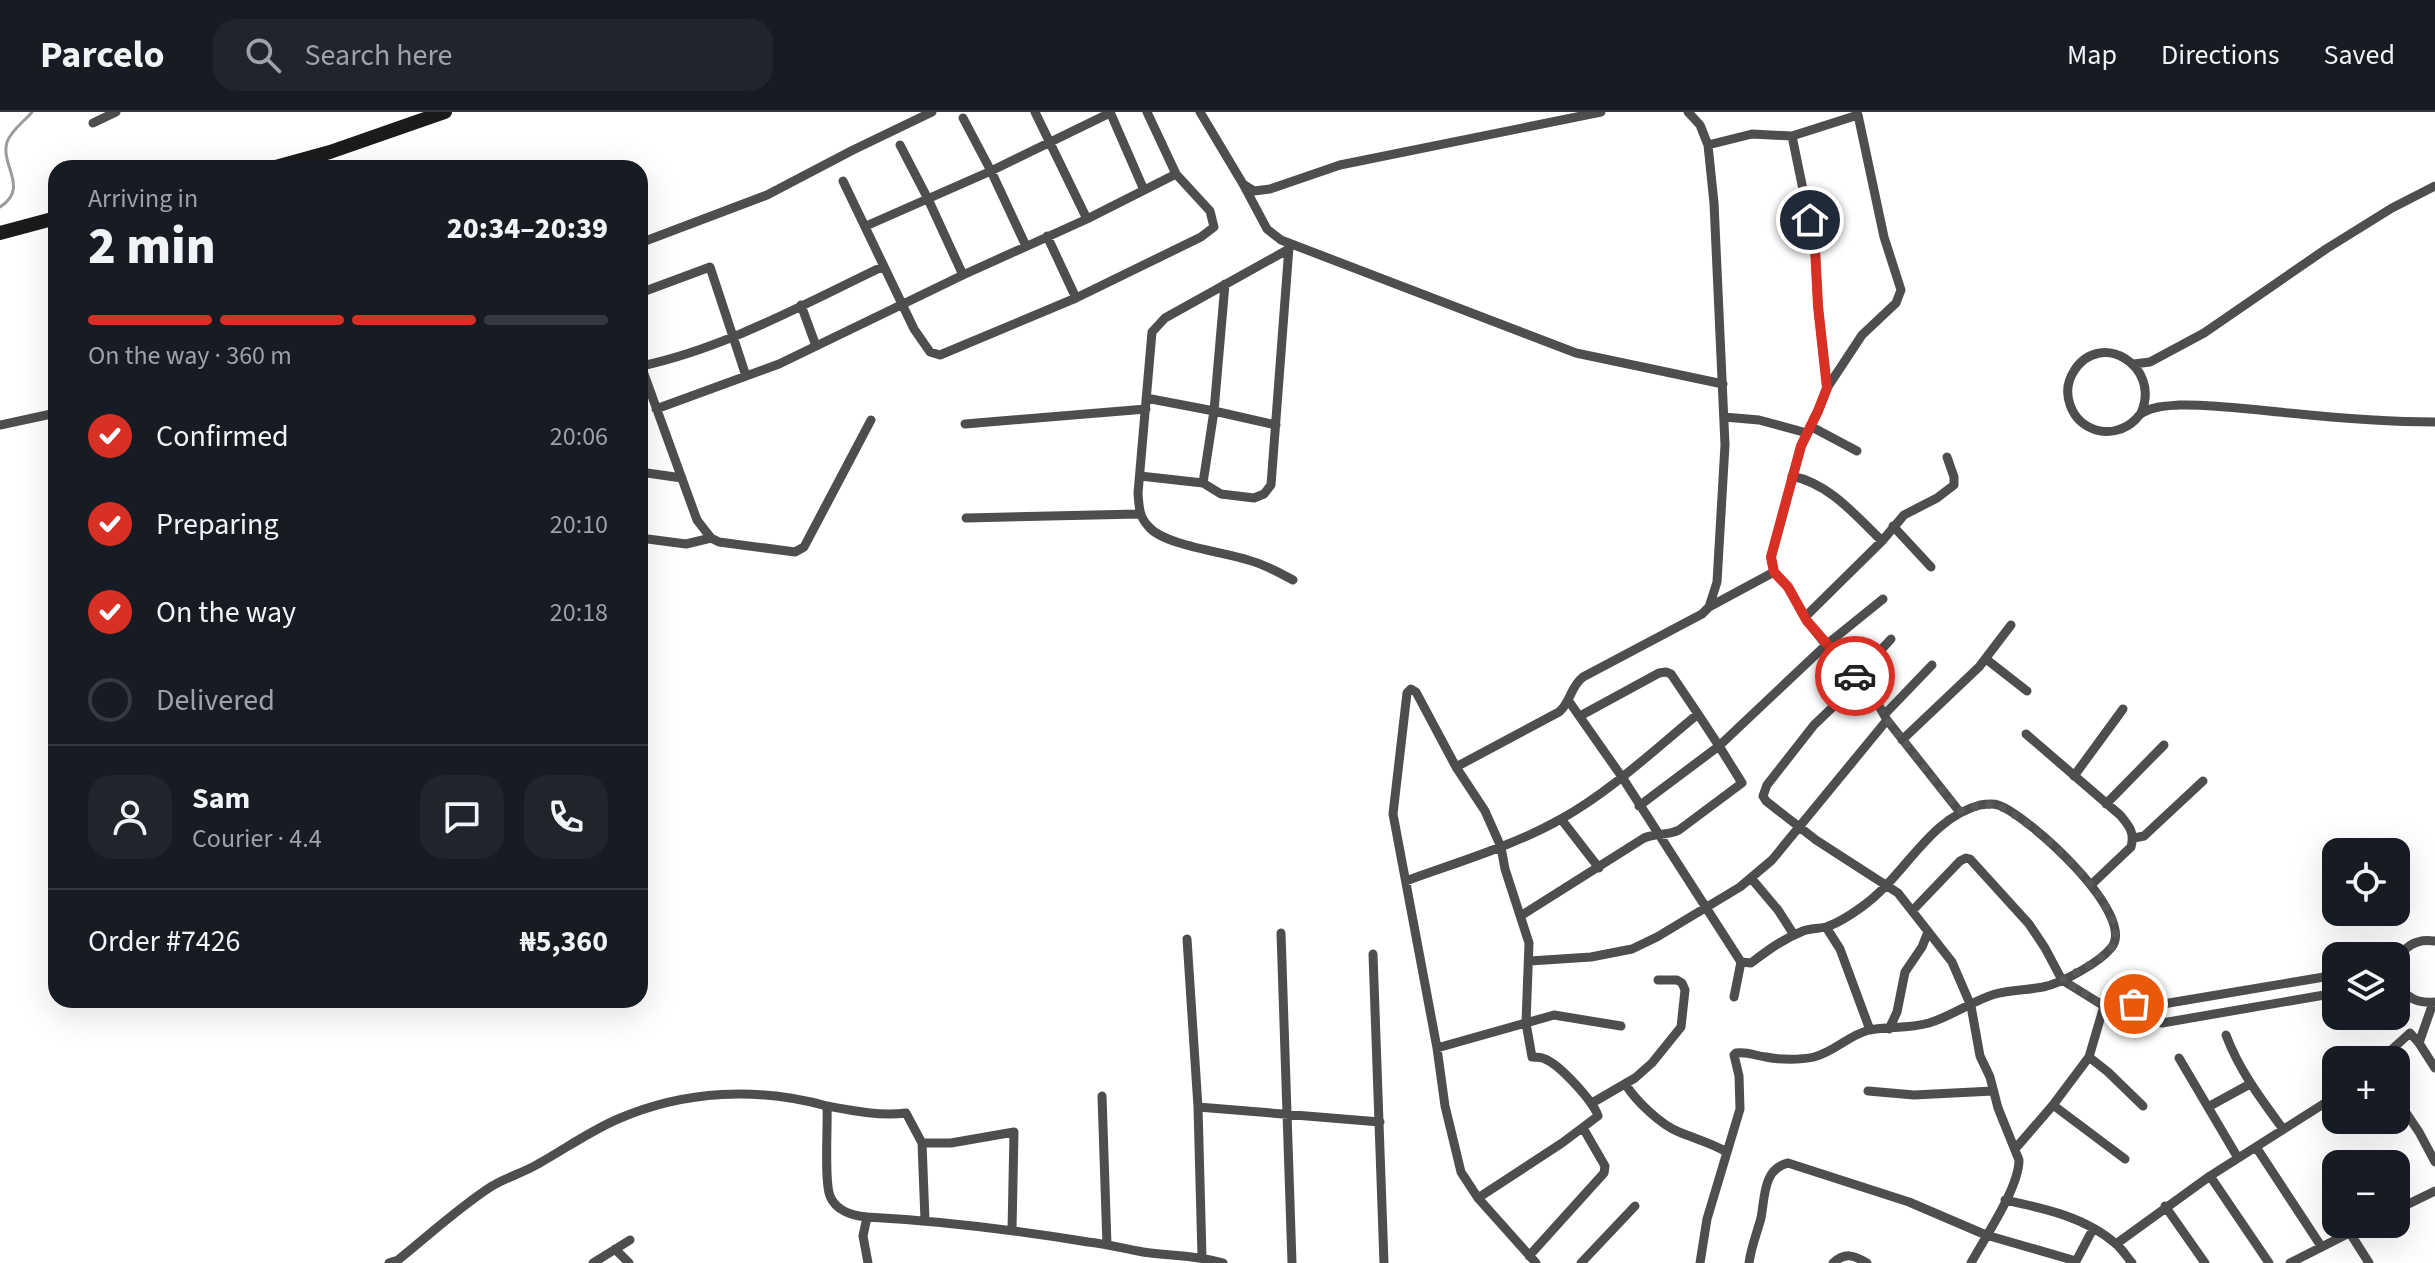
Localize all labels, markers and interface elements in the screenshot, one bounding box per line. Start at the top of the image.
search box [213,19,773,91]
text: Parcelo [40,28,165,82]
icon: search [241,33,285,77]
text: Search here [305,34,452,77]
text: Map [2067,35,2117,75]
text: Directions [2161,35,2280,75]
text: Saved [2324,35,2395,75]
text: Arriving in [88,180,198,217]
pin [1776,186,1844,254]
icon: home [1788,198,1832,242]
text: 20:34–20:39 [447,207,608,250]
text: 2 min [88,210,216,284]
text: On the way · 360 m [88,337,292,374]
icon: check [88,414,132,458]
text: Confirmed [156,415,289,458]
text: 20:06 [550,418,608,455]
icon: check [88,502,132,546]
text: Preparing [156,503,279,546]
text: 20:10 [550,506,608,543]
icon: check [88,590,132,634]
text: On the way [156,591,296,634]
text: 20:18 [550,594,608,631]
courier [1815,636,1895,716]
icon: car [1833,654,1877,698]
text: Delivered [156,679,275,722]
button: person [88,775,172,859]
button: chat [420,775,504,859]
button: phone [524,775,608,859]
text: Sam [192,777,250,820]
text: Courier · 4.4 [192,820,322,857]
map controls [2322,838,2410,1238]
button: locate [2322,838,2410,926]
text: Order #7426 [88,920,241,963]
text: ₦5,360 [520,920,608,963]
button: layers [2322,942,2410,1030]
pin [2100,970,2168,1038]
icon: bag [2112,982,2156,1026]
button: + [2322,1046,2410,1134]
button: − [2322,1150,2410,1238]

